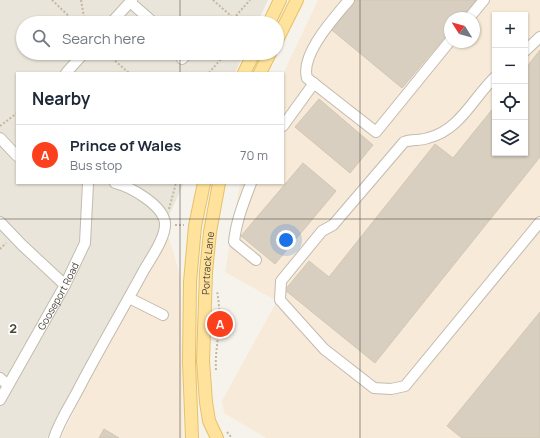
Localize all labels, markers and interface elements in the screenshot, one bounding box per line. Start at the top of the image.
north arrow [444,12,480,48]
map controls [492,12,528,156]
button: + [492,12,528,48]
search box [16,16,284,60]
icon: search [30,27,52,49]
text: Search here [62,28,145,49]
button: − [492,48,528,84]
button: locate [492,84,528,120]
text: Nearby [32,87,90,110]
button: layers [492,120,528,156]
text: Prince of Wales [70,135,181,156]
text: A [41,146,49,164]
text: 70 m [240,146,268,164]
text: Bus stop [70,156,122,174]
your location [276,230,296,250]
street label: Portrack Lane [198,231,217,295]
street label: Gooseport Road [34,260,82,333]
pin: A [207,309,233,339]
text: 2 [9,319,17,337]

